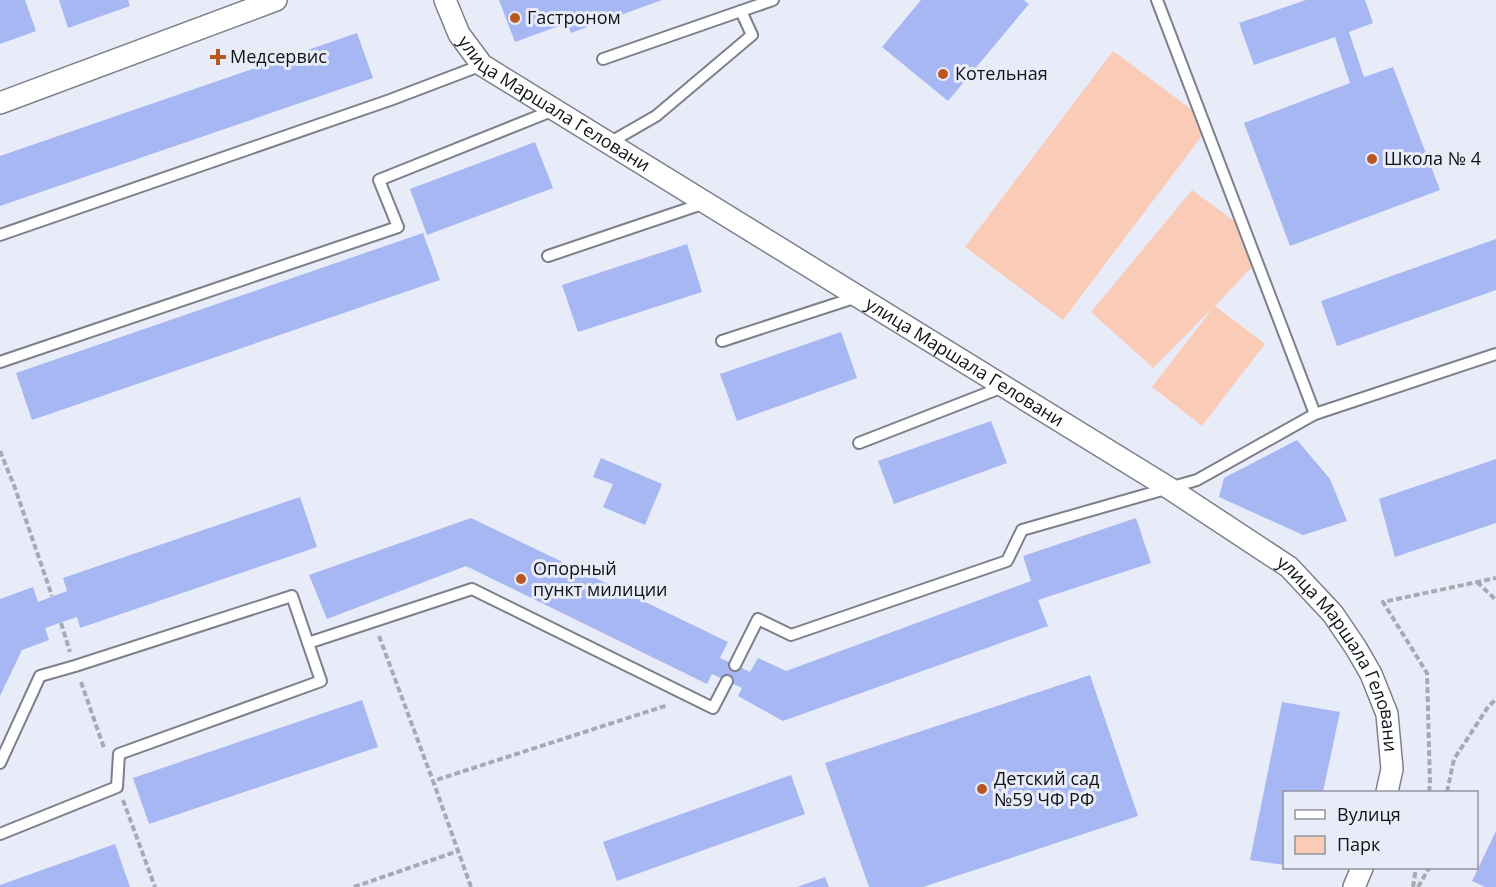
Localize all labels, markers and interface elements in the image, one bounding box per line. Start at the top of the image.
place label: Гастроном [527,5,621,29]
marker: Гастроном [508,11,522,25]
street label: улица Маршала Геловани [453,30,655,177]
place label: Медсервис [230,44,327,68]
marker: Медсервис [211,50,225,64]
place label: Котельная [955,61,1048,85]
marker: Котельная [936,67,950,81]
place label: Школа № 4 [1384,146,1481,170]
marker: Школа № 4 [1365,152,1379,166]
street label: улица Маршала Геловани [861,291,1069,431]
street label: улица Маршала Геловани [1273,549,1403,753]
place label: Опорный пункт милиции [533,556,668,601]
marker: Опорный пункт милиции [514,572,528,586]
place label: Детский сад №59 ЧФ РФ [994,766,1099,811]
marker: Детский сад №59 ЧФ РФ [975,782,989,796]
legend [1283,791,1478,869]
text: Вулиця [1337,802,1401,826]
text: Парк [1337,832,1381,856]

